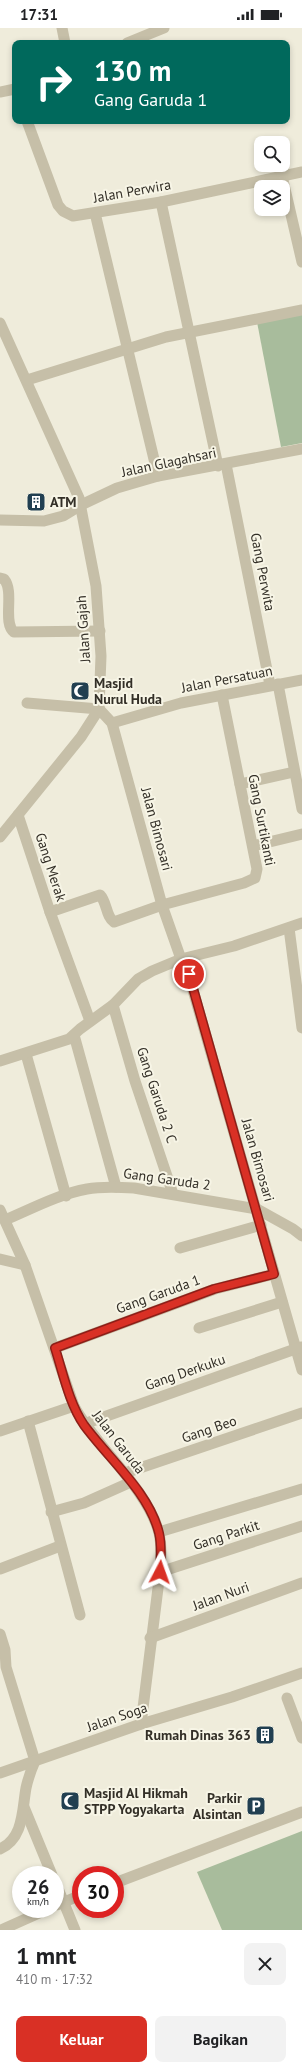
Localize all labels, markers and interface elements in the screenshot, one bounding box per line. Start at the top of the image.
text: 17:31 [20,5,58,24]
text: 130 m [94,52,171,89]
icon: right [28,56,80,108]
text: Gang Garuda 1 [94,88,207,111]
map controls [254,136,290,216]
button: search [254,136,290,172]
street label: Jalan Perwira [91,175,172,207]
button: layers [254,180,290,216]
street label: Jalan Glagahsari [119,443,218,481]
building icon: ATM [25,491,47,513]
place label: ATM [50,493,77,511]
street label: Gang Perwita [247,531,279,613]
street label: Jalan Gajah [72,595,94,664]
street label: Jalan Persatuan [179,661,274,697]
place label: Masjid Nurul Huda [94,674,162,708]
mosque icon: Masjid Nurul Huda [69,680,91,702]
street label: Gang Surtikanti [244,773,280,867]
street label: Jalan Bimosari [137,784,177,873]
street label: Gang Merak [31,830,71,904]
pin [172,957,206,991]
icon: arrive [178,963,200,985]
street label: Gang Garuda 2 C [133,1045,181,1145]
street label: Jalan Bimosari [237,1115,278,1204]
street label: Gang Garuda 2 [122,1164,212,1194]
street label: Gang Garuda 1 [114,1270,202,1318]
street label: Gang Derkuku [142,1350,228,1394]
street label: Jalan Garuda [88,1406,149,1477]
street label: Gang Beo [179,1411,239,1447]
street label: Gang Parkit [191,1516,262,1554]
position arrow [139,1551,181,1593]
street label: Jalan Nuri [189,1577,252,1615]
street label: Jalan Soga [83,1698,150,1736]
building icon: Rumah Dinas 363 [254,1724,276,1746]
place label: Rumah Dinas 363 [145,1726,251,1744]
place label: Masjid Al Hikmah STPP Yogyakarta [84,1784,188,1818]
place label: Parkir Alsintan [193,1789,242,1823]
mosque icon: Masjid Al Hikmah STPP Yogyakarta [59,1790,81,1812]
parking icon: Parkir Alsintan [245,1795,267,1817]
speed limit sign: 30 [72,1866,124,1918]
text: 26 [27,1874,49,1900]
text: km/h [27,1895,49,1908]
text: 1 mnt [16,1940,76,1971]
button: close [244,1943,286,1985]
text: 410 m · 17:32 [16,1971,93,1988]
button: Keluar [16,2016,147,2062]
button: Bagikan [155,2016,286,2062]

